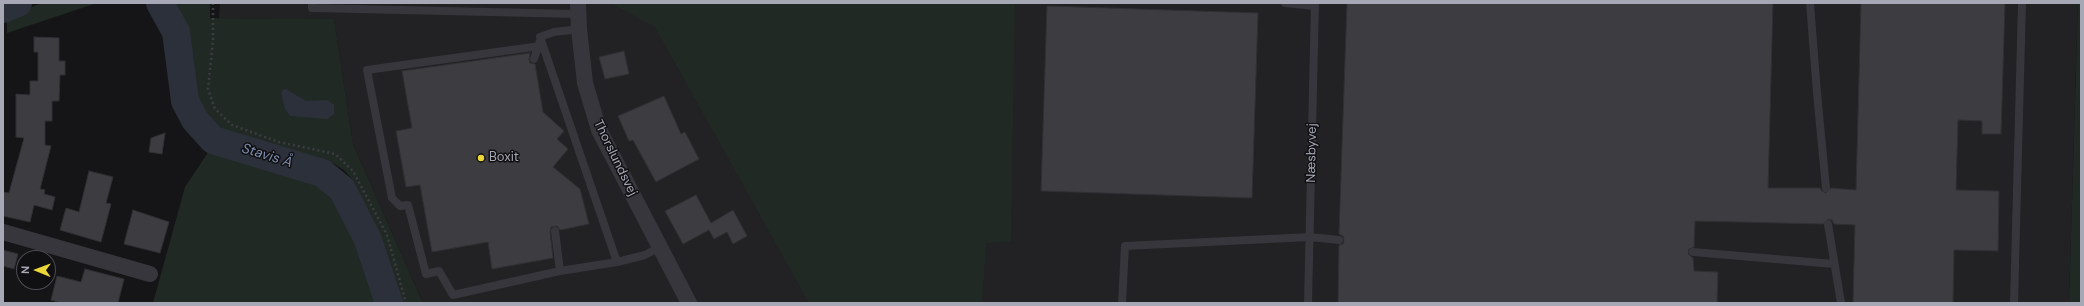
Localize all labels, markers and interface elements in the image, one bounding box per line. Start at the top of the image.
street label: Thorslundsvej [590,117,640,199]
street label: Næsbyvej [1304,123,1320,183]
water label: Stavis Å [240,140,294,172]
place label: Boxit [489,150,519,166]
marker: Boxit [476,153,486,163]
north arrow [16,250,56,290]
text: N [18,266,32,274]

